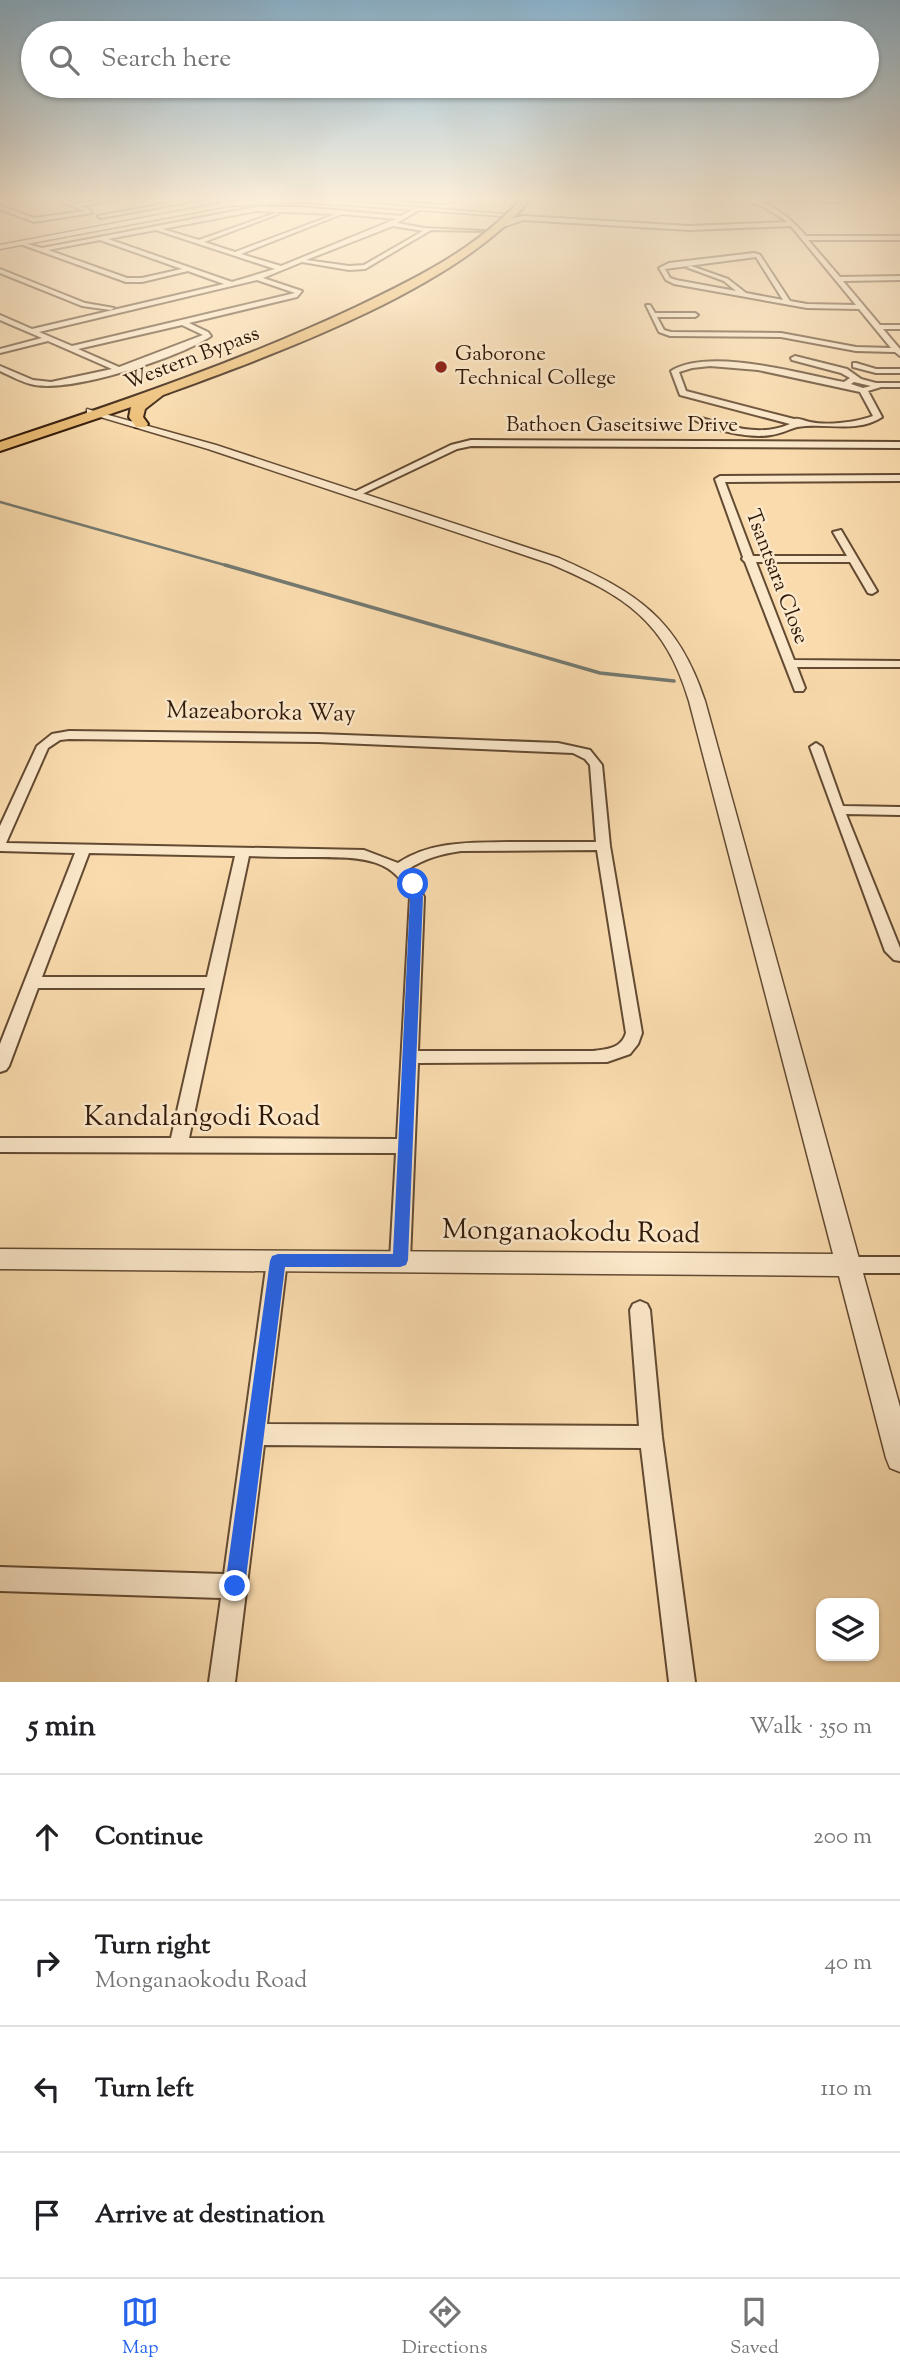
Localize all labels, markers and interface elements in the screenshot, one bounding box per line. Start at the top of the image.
search box [21,21,879,98]
icon: search [45,41,83,79]
text: Search here [101,41,231,78]
street label: Western Bypass [120,319,264,399]
place label: Gaborone Technical College [455,340,616,394]
marker: Gaborone Technical College [433,359,449,375]
street label: Bathoen Gaseitsiwe Drive [506,411,738,441]
street label: Tsantsara Close [737,505,815,649]
street label: Mazeaboroka Way [166,694,356,732]
route start [397,868,428,899]
street label: Kandalangodi Road [84,1098,321,1138]
street label: Monganaokodu Road [441,1211,701,1255]
route end [219,1570,250,1601]
map controls [816,1598,879,1661]
button: layers [816,1598,879,1661]
text: 5 min [28,1706,96,1749]
text: Walk · 350 m [749,1711,872,1744]
icon: ahead [28,1818,66,1856]
text: Continue [95,1819,203,1856]
text: 200 m [813,1821,872,1854]
text: Turn right [95,1928,210,1965]
icon: right [28,1944,66,1982]
text: 40 m [825,1947,872,1980]
text: Monganaokodu Road [95,1965,307,1998]
icon: left [28,2070,66,2108]
text: Turn left [95,2071,194,2108]
text: 110 m [821,2073,872,2106]
icon: arrive [28,2196,66,2234]
text: Arrive at destination [95,2197,325,2234]
tab: Map [121,2293,159,2362]
tab: Directions [402,2293,487,2362]
tab: Saved [730,2293,779,2362]

